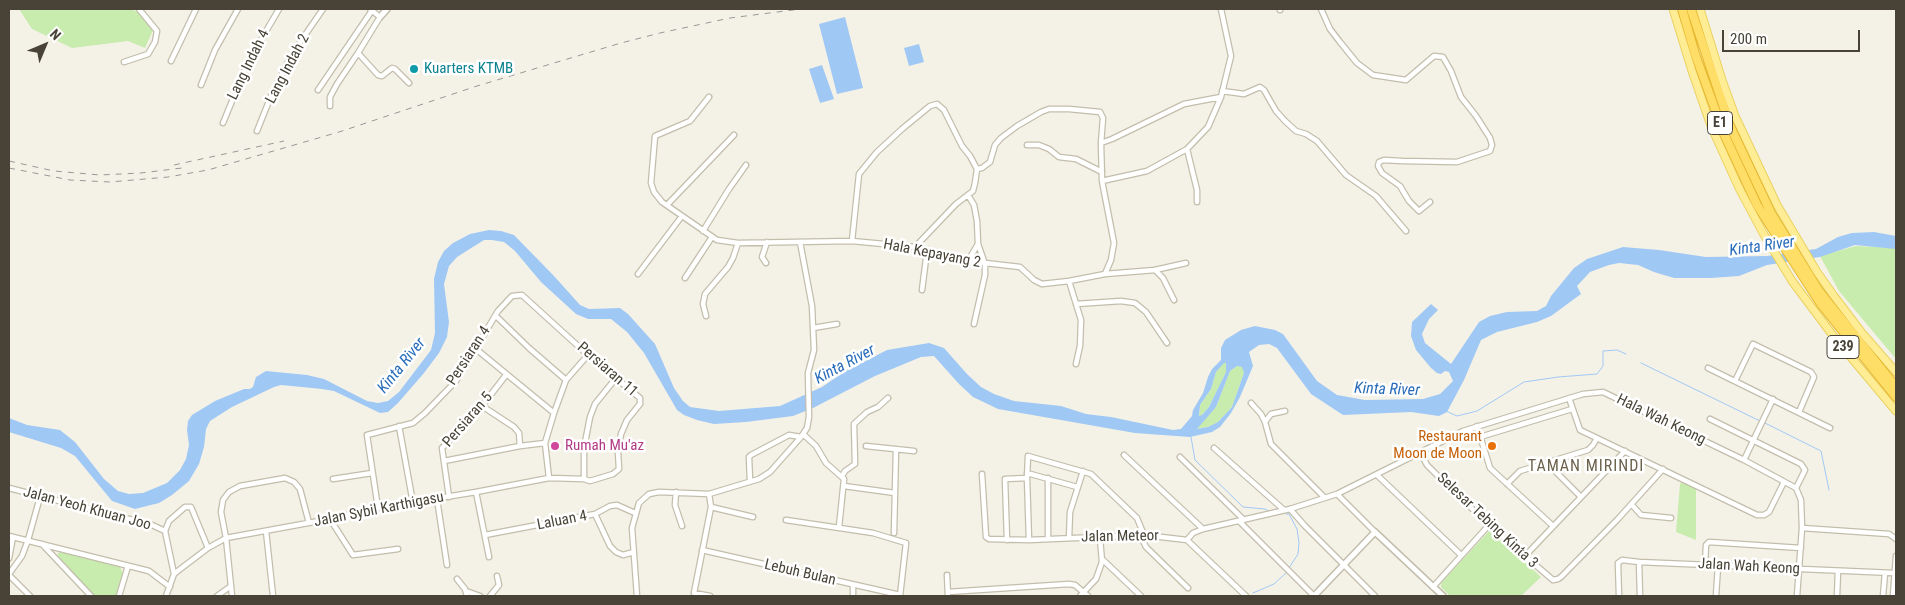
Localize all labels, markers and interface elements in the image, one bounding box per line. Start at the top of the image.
north arrow [20,20,70,70]
scale bar [1725,20,1862,52]
text: N [47,26,64,43]
street label: Lang Indah 4 [224,27,274,103]
text: 200 m [1730,30,1767,48]
street label: Lang Indah 2 [262,31,314,107]
place label: Kuarters KTMB [424,60,513,78]
marker: Kuarters KTMB [408,63,420,75]
road number: E1 [1708,112,1732,134]
water label: Kinta River [1728,233,1796,261]
street label: Hala Kepayang 2 [882,236,982,272]
street label: Persiaran 4 [443,323,495,389]
water label: Kinta River [374,334,430,398]
road number: 239 [1827,336,1859,358]
street label: Persiaran 11 [573,339,641,401]
water label: Kinta River [812,341,878,389]
water label: Kinta River [1354,379,1420,401]
street label: Persiaran 5 [439,389,497,451]
street label: Hala Wah Keong [1614,391,1708,449]
place label: Restaurant Moon de Moon [1393,428,1482,463]
place label: Rumah Mu'az [565,437,644,455]
marker: Rumah Mu'az [549,440,561,452]
marker: Restaurant Moon de Moon [1486,440,1498,452]
district label: TAMAN MIRINDI [1526,457,1646,477]
street label: Selesar Tebing Kinta 3 [1433,469,1541,573]
street label: Jalan Yeoh Khuan Joo [21,483,153,535]
street label: Jalan Sybil Karthigasu [313,489,445,531]
street label: Laluan 4 [536,507,588,535]
street label: Jalan Meteor [1081,527,1159,547]
street label: Jalan Wah Keong [1698,555,1800,579]
street label: Lebuh Bulan [762,556,838,590]

